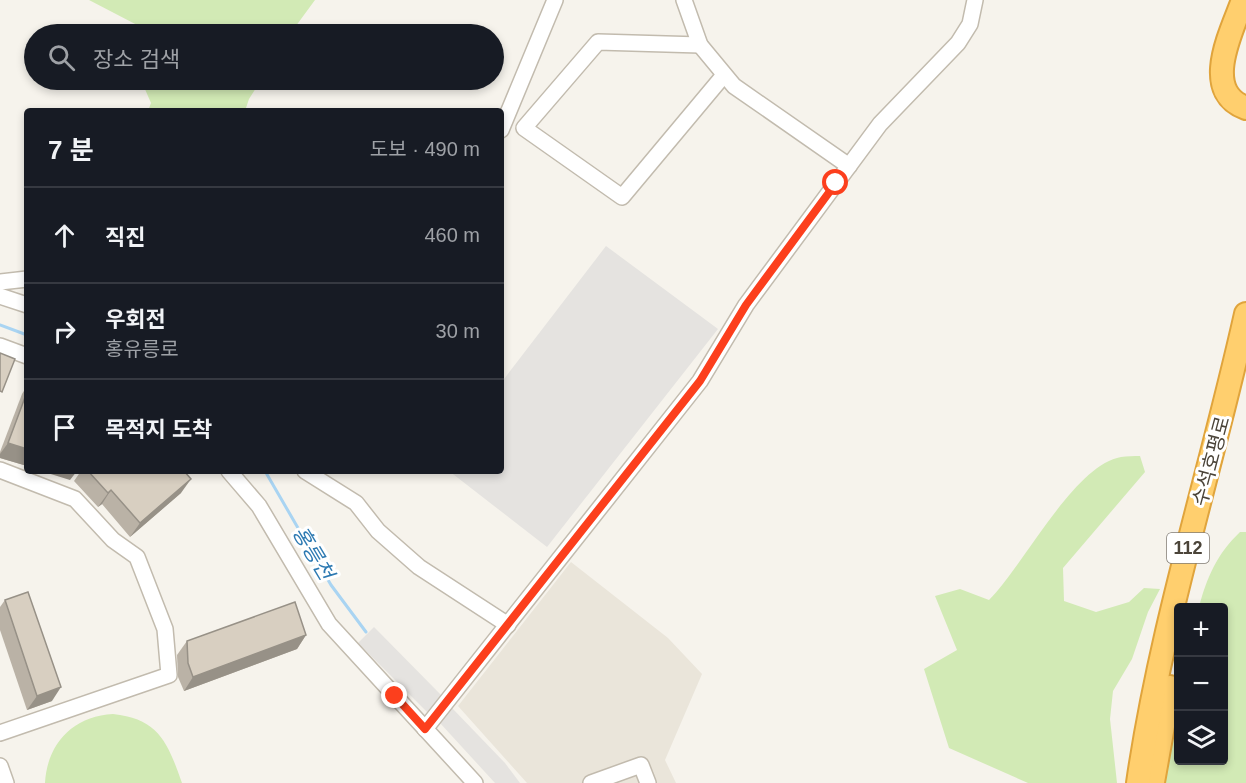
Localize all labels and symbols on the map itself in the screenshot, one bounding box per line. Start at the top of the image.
route start [822,169,848,195]
street label: 수석호평로 [1188,414,1234,508]
water label: 홍릉천 [289,522,340,586]
road number: 112 [1167,533,1209,563]
route end [381,682,407,708]

